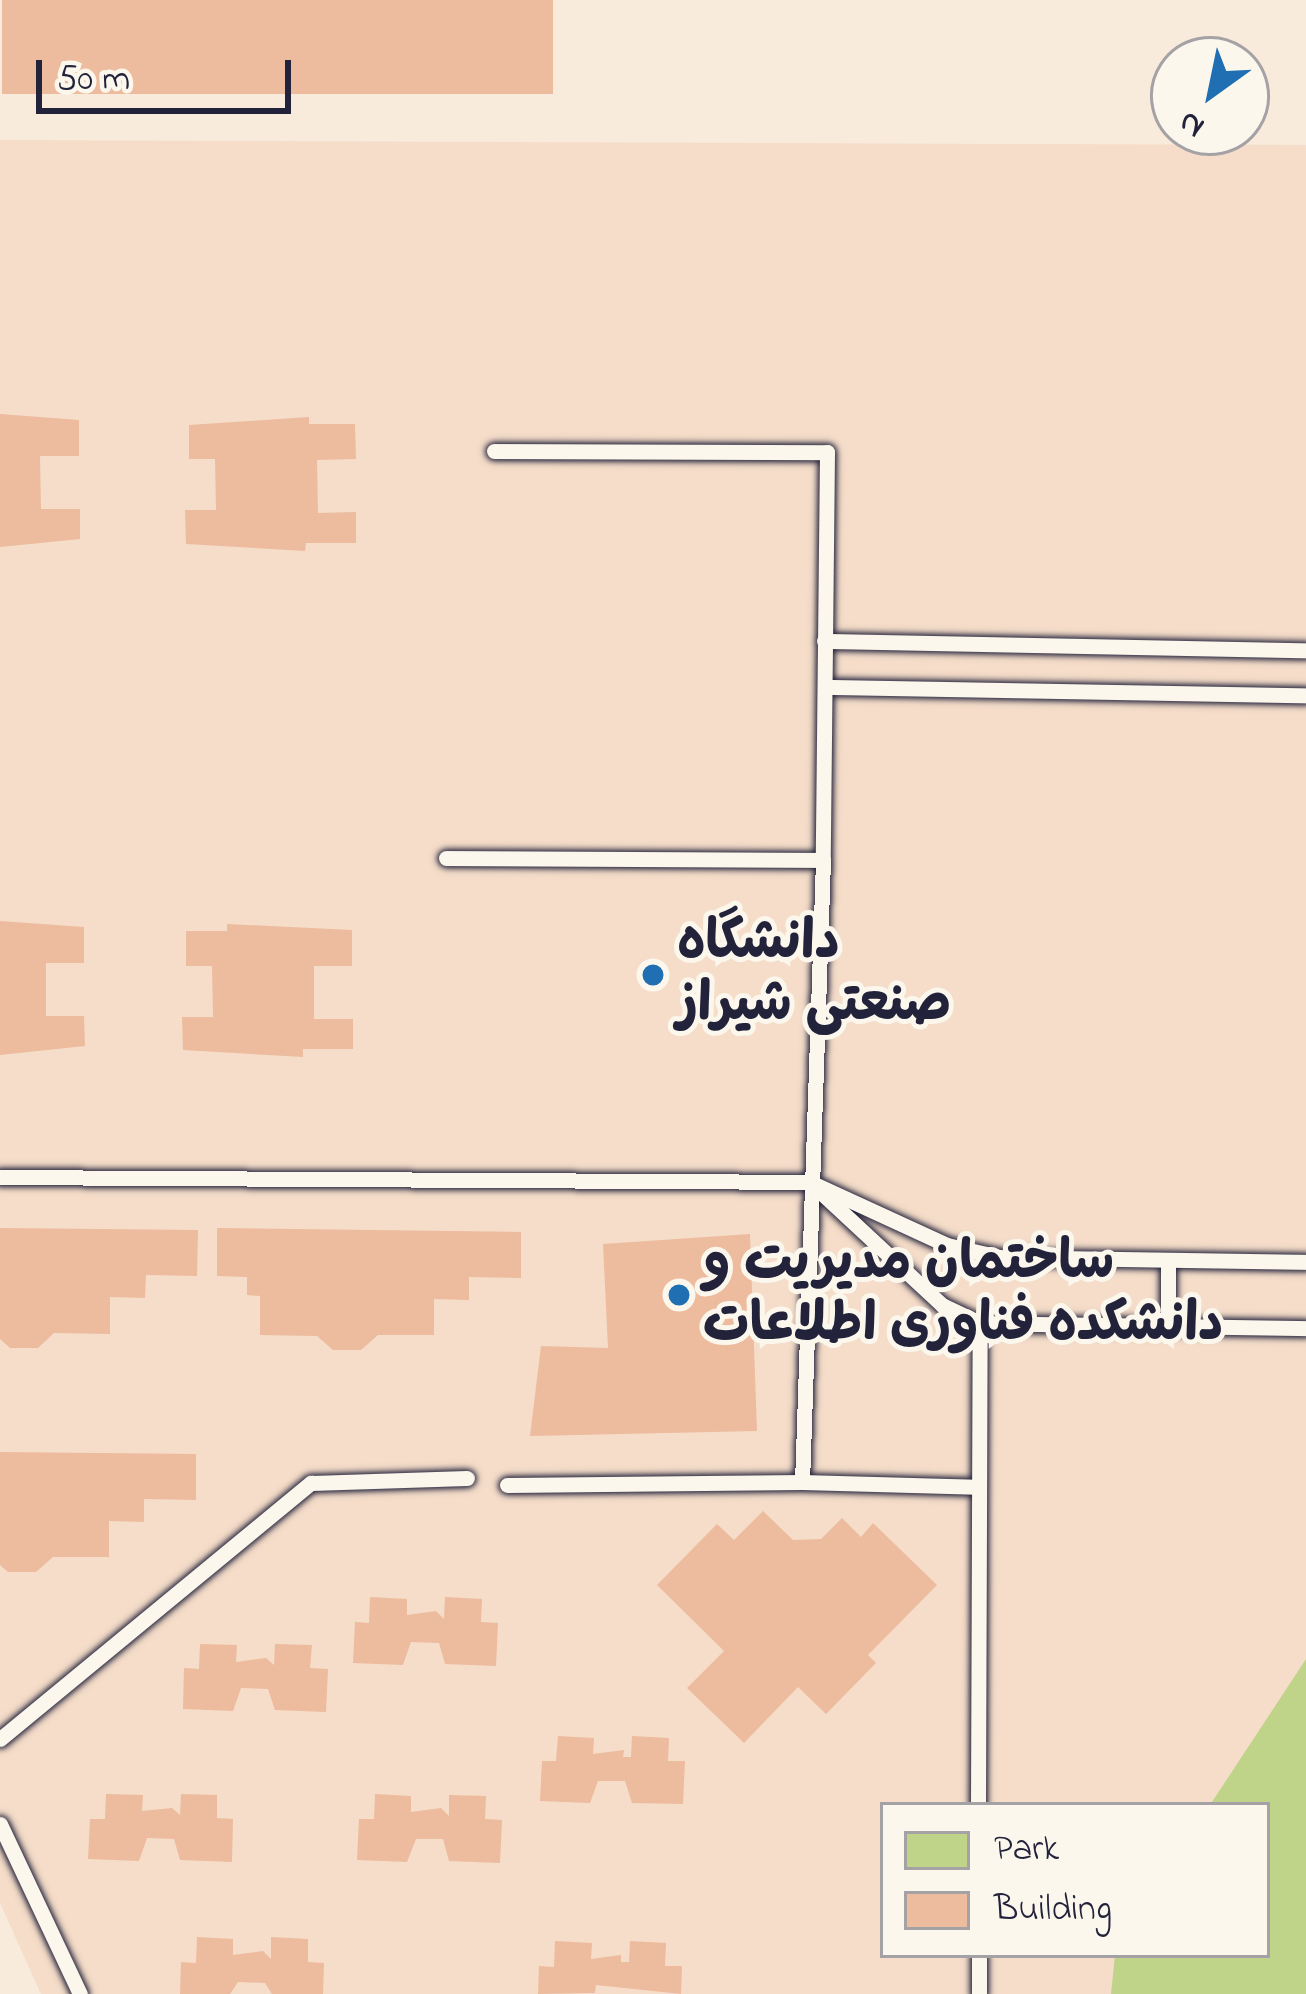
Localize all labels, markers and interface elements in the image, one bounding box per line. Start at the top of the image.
scale bar [42,36,297,110]
north arrow [1150,36,1270,156]
text: 50 m [57,54,130,107]
text: N [1170,97,1214,150]
place label: دانشگاه صنعتی شیراز [677,912,951,1038]
marker: دانشگاه صنعتی شیراز [640,962,666,988]
place label: ساختمان مدیریت و دانشکده فناوری اطلاعات [703,1232,1223,1358]
marker: ساختمان مدیریت و دانشکده فناوری اطلاعات [666,1282,692,1308]
legend [880,1802,1270,1958]
text: Park [994,1824,1059,1877]
text: Building [994,1884,1112,1937]

